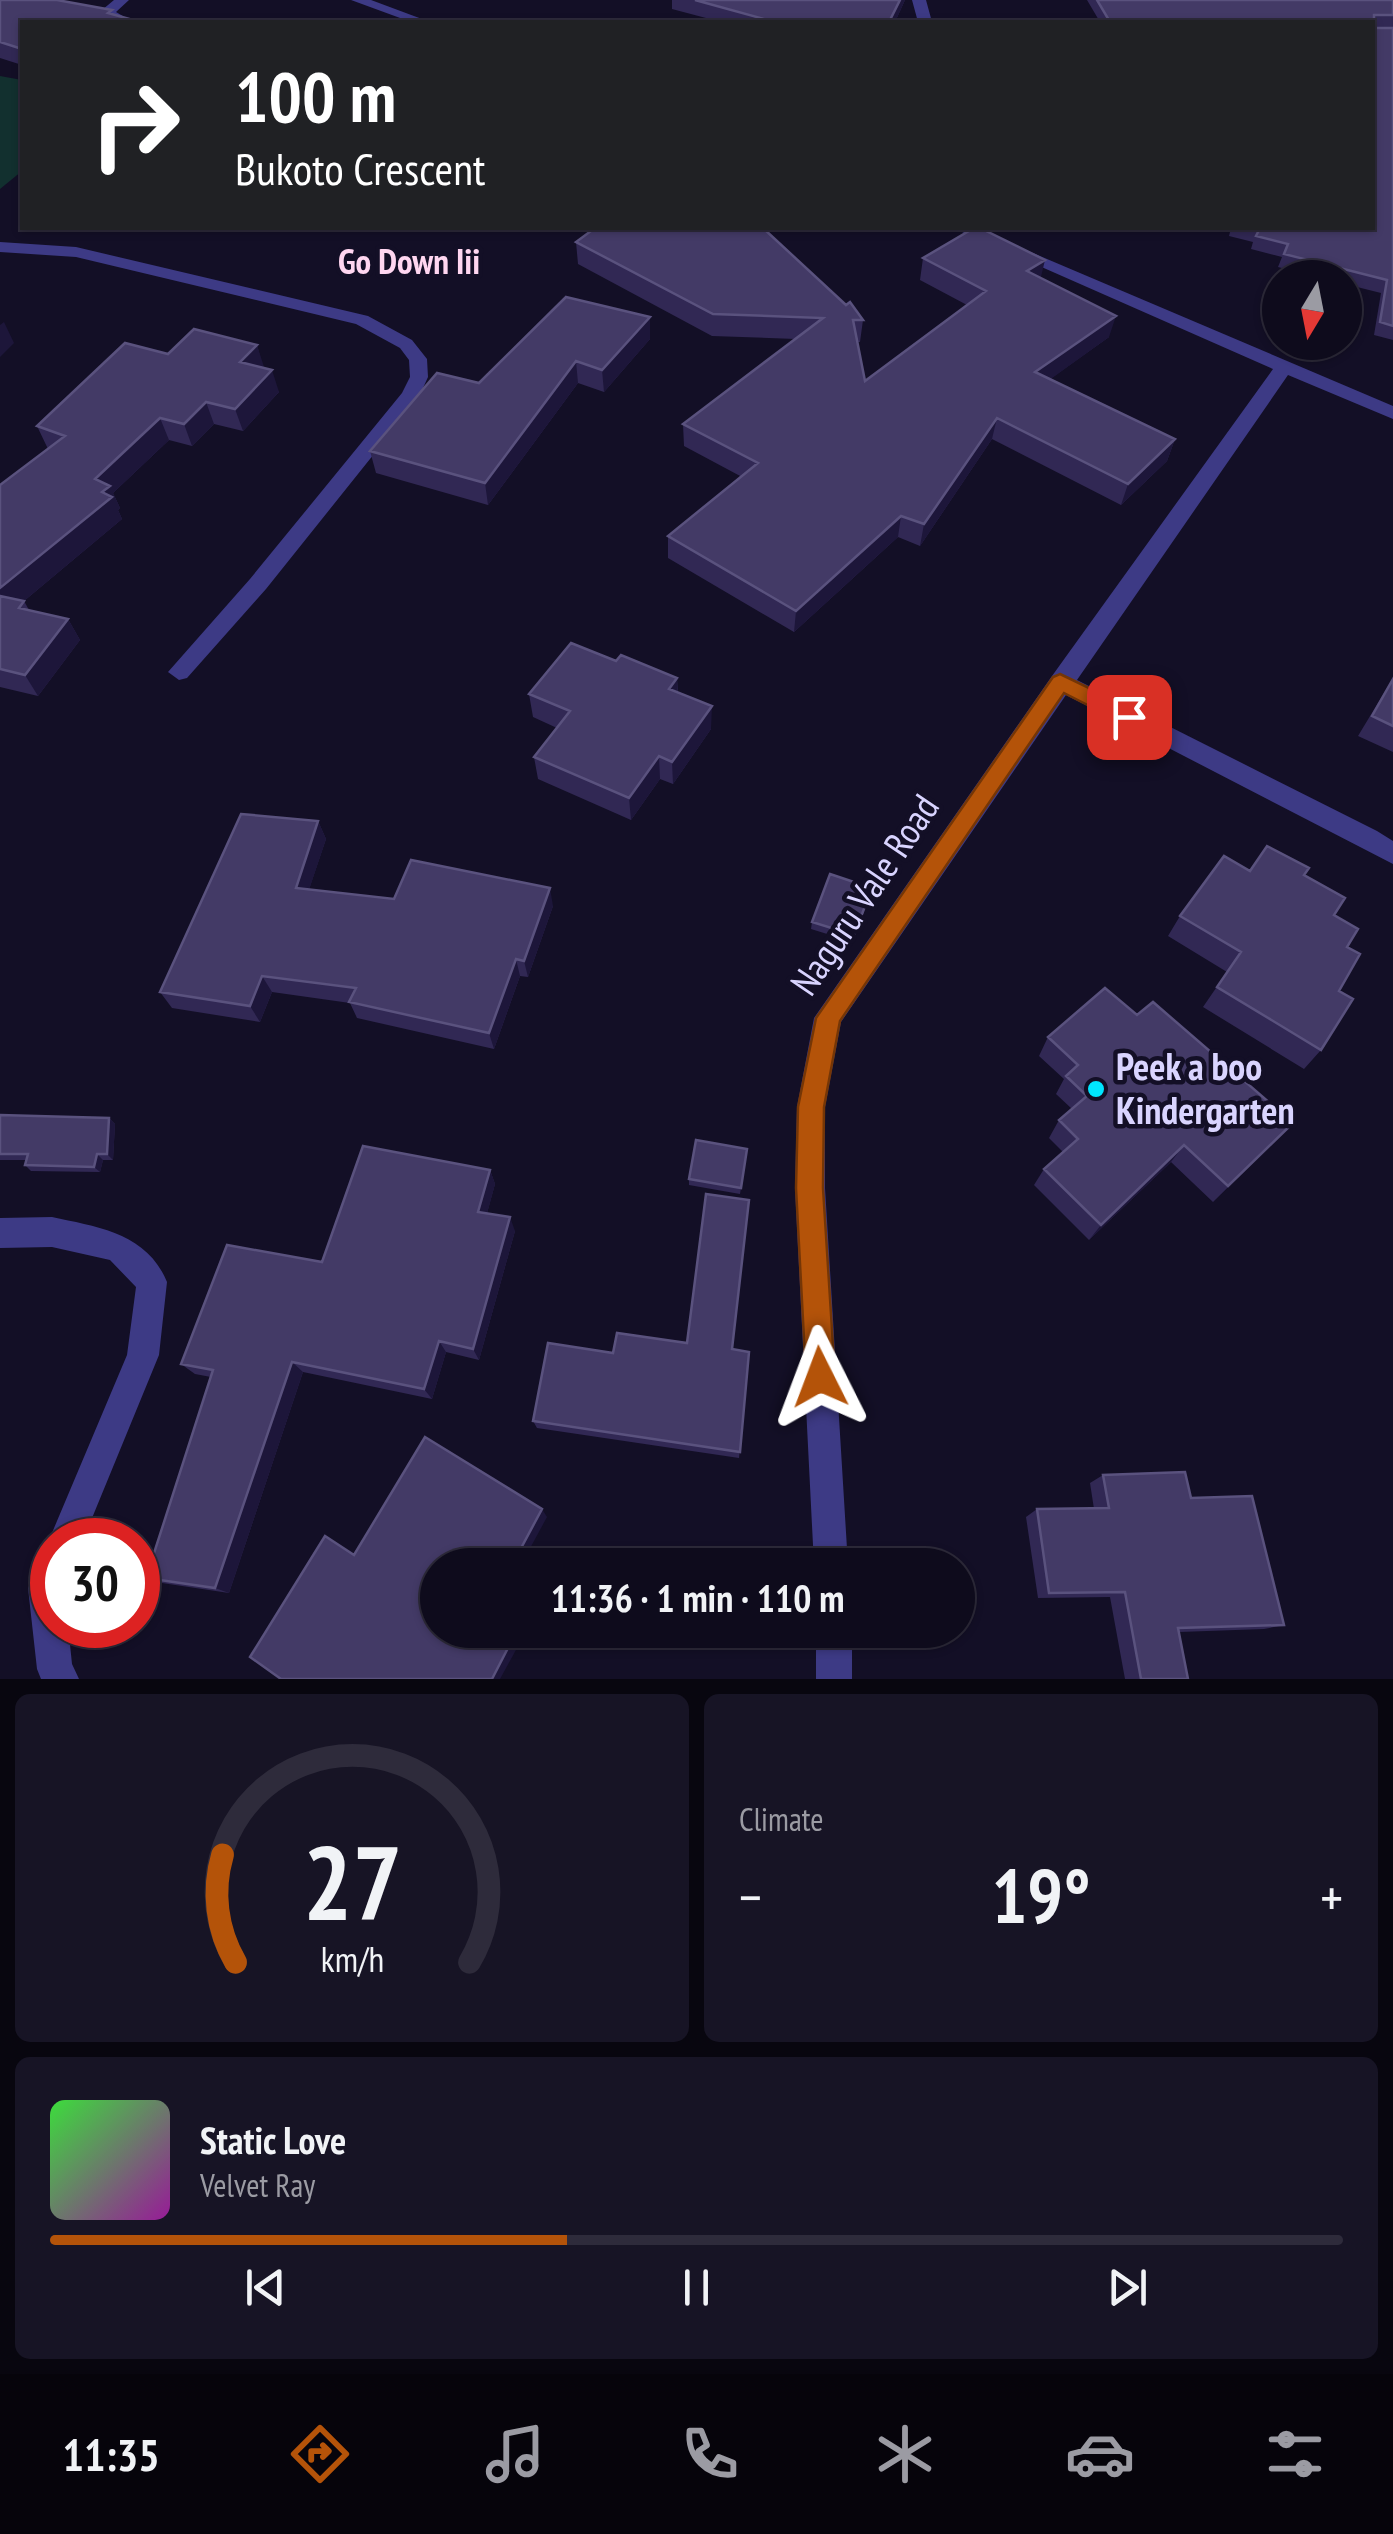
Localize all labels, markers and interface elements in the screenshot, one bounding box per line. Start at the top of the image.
text: 100 m [235,51,396,141]
icon: right [70,60,200,190]
text: Bukoto Crescent [235,139,485,197]
district label: Go Down Iii [338,238,480,284]
north arrow [1262,260,1362,360]
map controls [1262,260,1362,360]
pin [1087,675,1172,760]
icon: arrive [1102,690,1157,745]
street label: Naguru Vale Road [779,785,949,1004]
place label: Peek a boo Kindergarten [1116,1041,1295,1134]
marker: Peek a boo Kindergarten [1085,1078,1107,1100]
position arrow [768,1325,872,1429]
speed limit sign: 30 [30,1518,160,1648]
text: 11:36 · 1 min · 110 m [551,1573,844,1622]
text: Climate [739,1798,823,1840]
text: 27 [302,1814,402,1949]
text: 19° [991,1847,1091,1944]
text: − [739,1861,762,1932]
text: + [1320,1861,1343,1932]
text: km/h [320,1936,384,1982]
text: Static Love [200,2115,346,2164]
text: Velvet Ray [200,2164,315,2206]
icon: previous [238,2260,293,2315]
icon: pause [669,2260,724,2315]
icon: next [1100,2260,1155,2315]
icon: directions [285,2419,355,2489]
icon: music [480,2419,550,2489]
icon: phone [675,2419,745,2489]
icon: climate [870,2419,940,2489]
icon: car [1065,2419,1135,2489]
icon: filters [1260,2419,1330,2489]
text: 11:35 [63,2425,160,2483]

